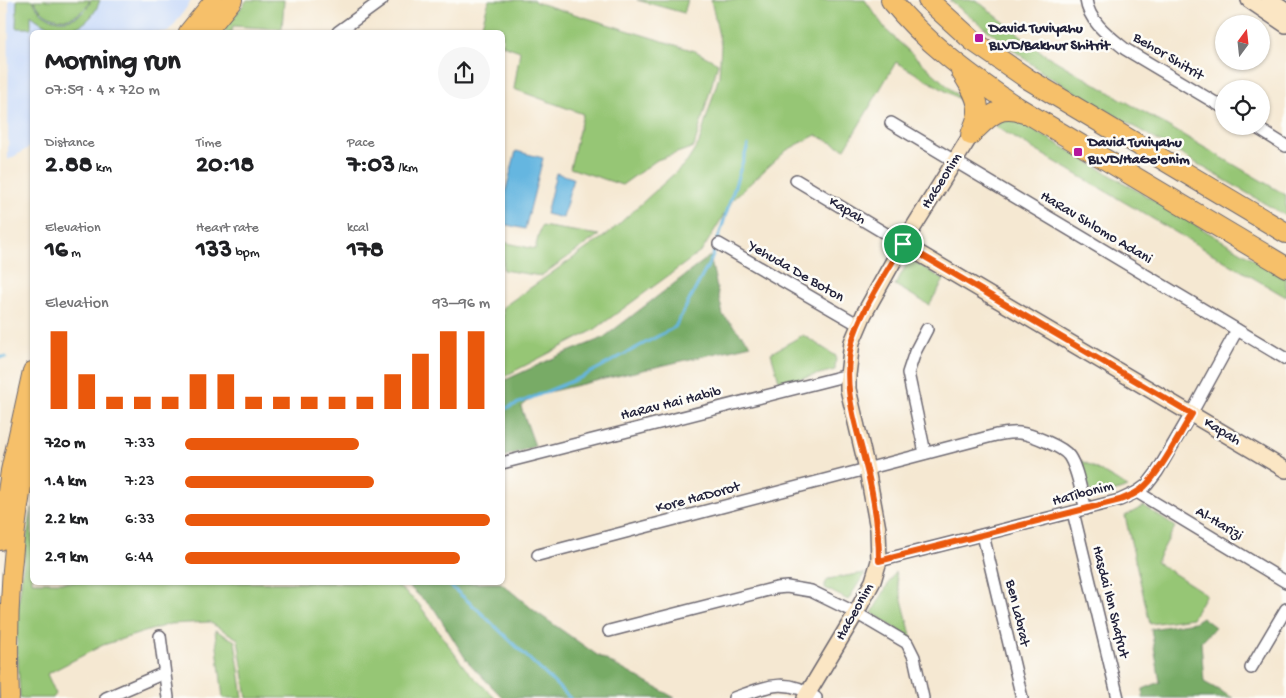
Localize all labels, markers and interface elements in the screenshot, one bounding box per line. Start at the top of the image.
north arrow [1215,15,1270,70]
map controls [1215,15,1270,135]
place label: David Tuviyahu BLVD/Bakhur Shitrit [987,20,1111,55]
street label: Behor Shitrit [1129,28,1208,86]
marker: David Tuviyahu BLVD/Bakhur Shitrit [973,32,985,44]
text: Morning run [45,46,180,79]
button: share [438,47,490,99]
button: locate [1215,80,1270,135]
text: 07:59 · 4 × 720 m [45,82,160,101]
place label: David Tuviyahu BLVD/HaGe'onim [1086,134,1190,169]
text: Distance [45,135,94,152]
text: Time [196,135,222,152]
text: Pace [347,135,374,152]
marker: David Tuviyahu BLVD/HaGe'onim [1072,146,1084,158]
street label: HaGeonim [918,149,966,212]
text: 2.88 [45,152,93,181]
text: 20:18 [196,152,254,181]
text: 7:03 [347,152,395,181]
text: km [93,160,112,177]
text: /km [395,160,418,177]
street label: HaRav Shlomo Adani [1037,187,1155,269]
street label: Kapah [825,193,869,229]
text: Elevation [45,220,101,237]
text: Heart rate [196,220,259,237]
text: kcal [347,220,369,237]
pin [882,223,924,265]
icon: arrive [889,230,917,258]
street label: Yehuda De Boton [743,236,847,307]
text: 16 [45,237,68,266]
text: 133 [196,237,232,266]
text: 178 [347,237,384,266]
text: m [68,245,81,262]
text: bpm [232,245,260,262]
text: Elevation [45,295,109,314]
text: 93–96 m [433,295,490,314]
street label: HaRav Hai Habib [619,383,723,425]
street label: Kapah [1200,414,1244,450]
text: 720 m [45,435,85,454]
text: 7:33 [125,435,155,454]
text: 1.4 km [45,473,86,492]
text: 7:23 [125,473,155,492]
street label: HaTibonim [1050,477,1116,511]
street label: Kore HaDorot [654,478,744,518]
street label: Al-Harizi [1192,503,1246,545]
text: 2.2 km [45,511,88,530]
text: 6:33 [125,511,155,530]
street label: Hasdai Ibn Shafrut [1087,544,1133,662]
text: 2.9 km [45,549,88,568]
text: 6:44 [125,549,153,568]
street label: Ben Labrat [1000,577,1034,650]
street label: HaGeonim [832,580,878,644]

